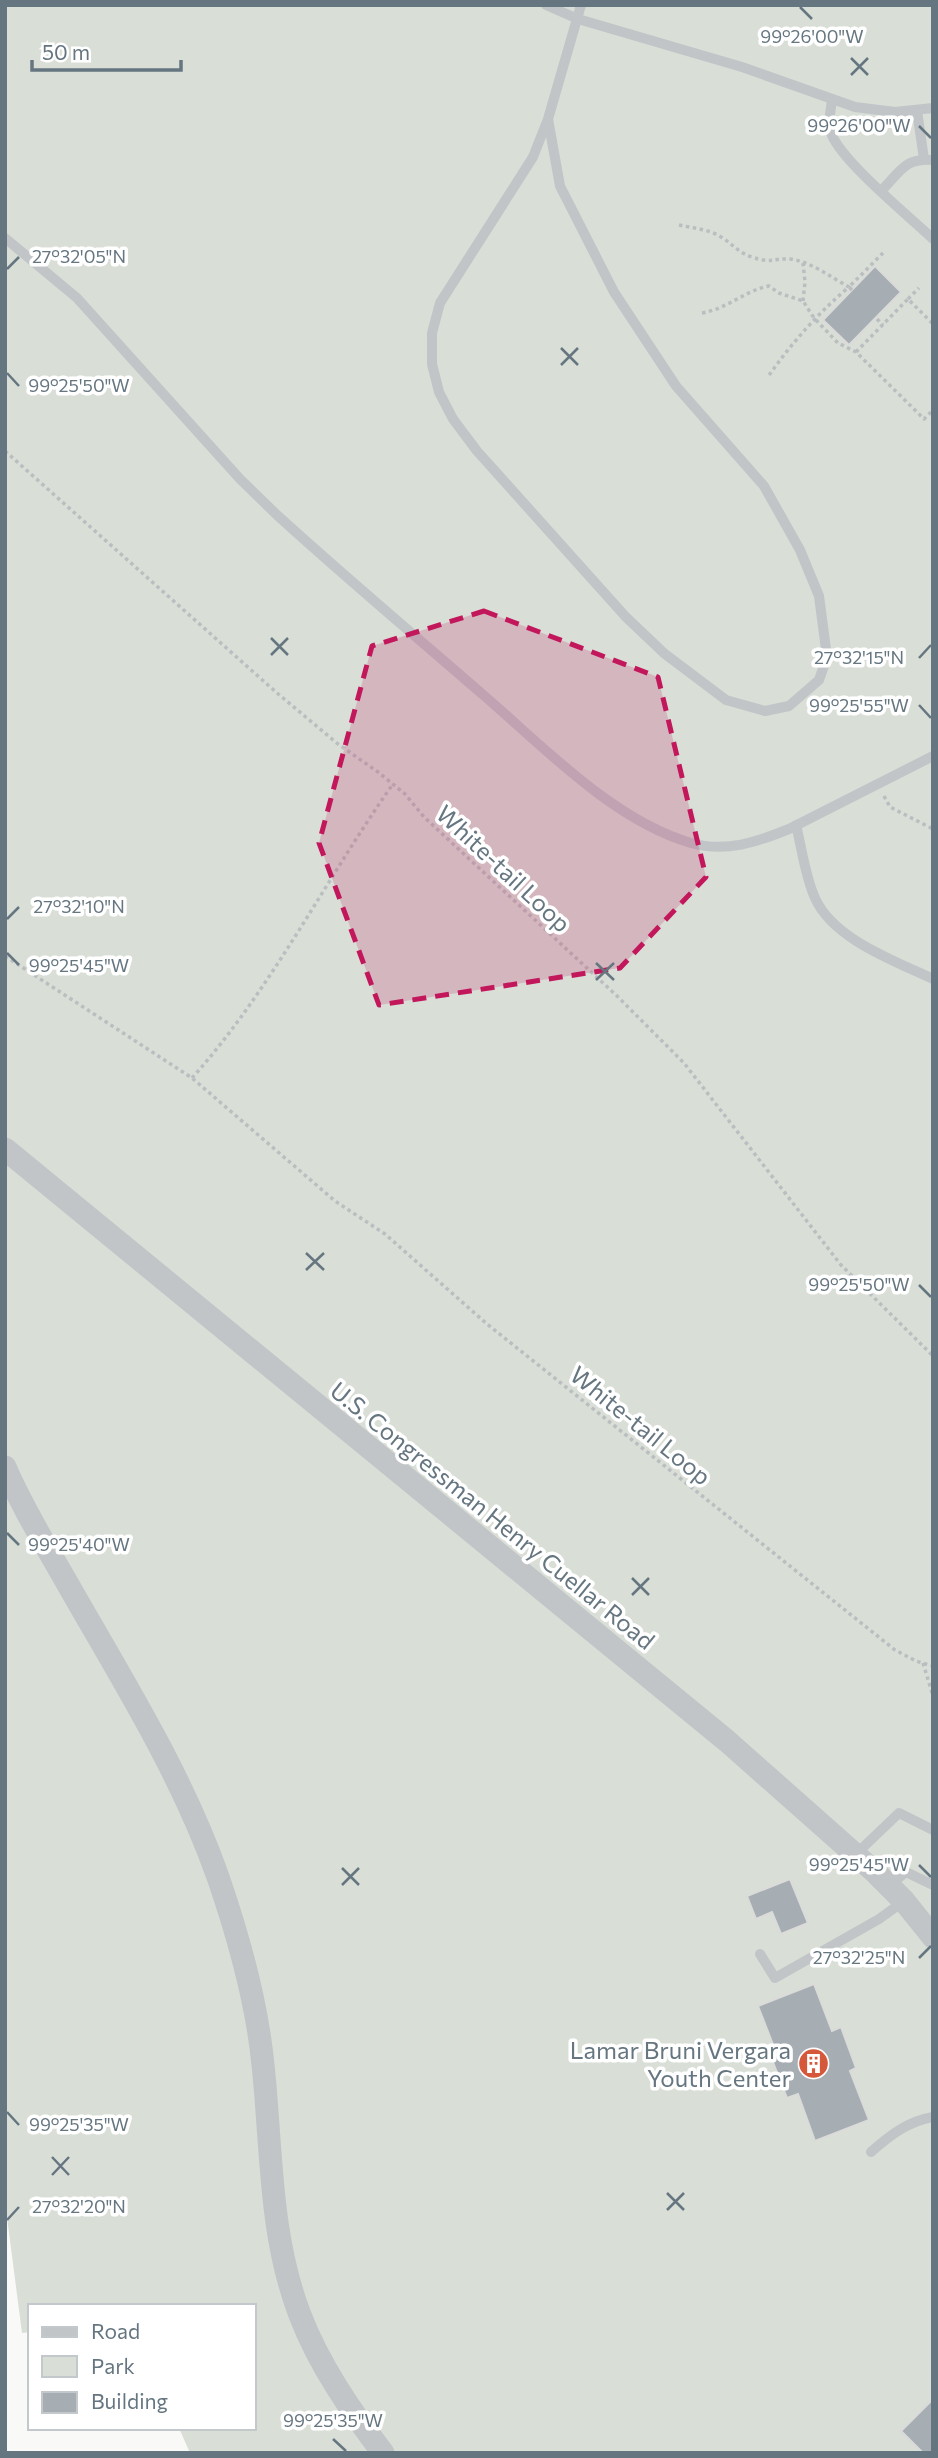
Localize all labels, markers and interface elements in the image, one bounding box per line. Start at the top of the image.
text: 99°26'00"W [760,25,864,47]
scale bar [32,28,180,72]
text: 50 m [42,39,90,64]
text: 99°26'00"W [807,114,911,136]
text: 27°32'05"N [32,245,126,267]
text: 99°25'50"W [28,374,130,396]
text: 27°32'15"N [814,646,904,668]
text: 99°25'55"W [809,694,909,716]
street label: White-tail Loop [431,798,577,938]
text: 27°32'10"N [33,895,125,917]
text: 99°25'45"W [29,954,129,976]
text: 99°25'50"W [808,1273,910,1295]
street label: White-tail Loop [565,1359,717,1491]
street label: U.S. Congressman Henry Cuellar Road [325,1375,661,1655]
text: 99°25'40"W [28,1533,130,1555]
text: 99°25'45"W [809,1853,909,1875]
text: 27°32'25"N [813,1946,905,1968]
place label: Lamar Bruni Vergara Youth Center [570,2035,791,2092]
building icon: Lamar Bruni Vergara Youth Center [797,2046,831,2080]
text: 99°25'35"W [29,2113,129,2135]
text: 27°32'20"N [32,2195,126,2217]
legend [28,2304,256,2430]
text: Road [91,2318,140,2343]
text: Park [91,2353,135,2378]
text: Building [91,2388,168,2413]
text: 99°25'35"W [283,2409,383,2431]

